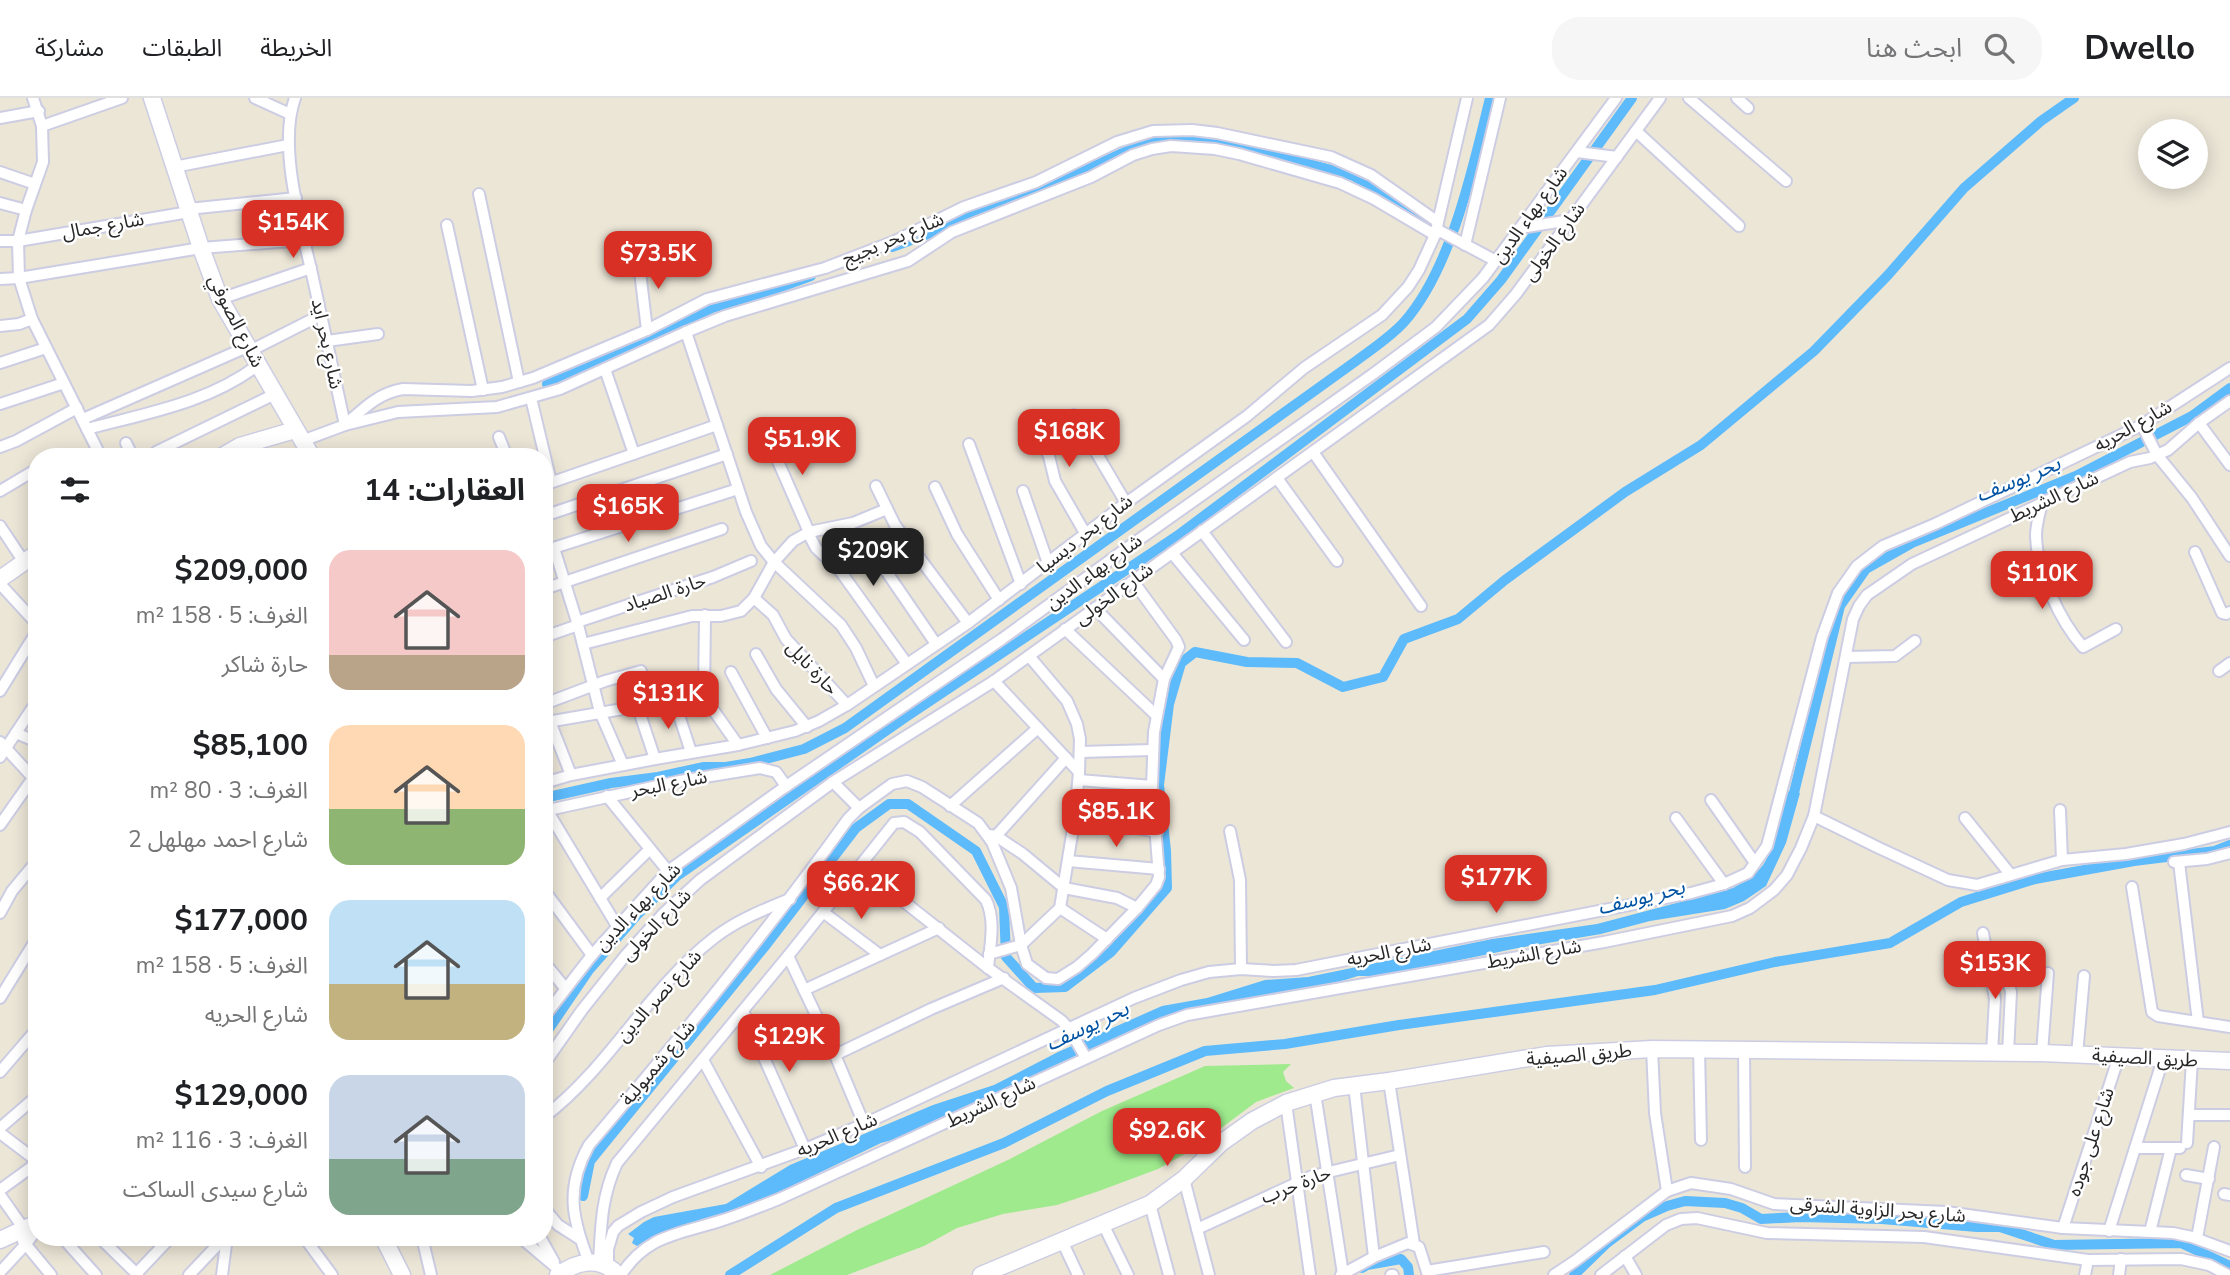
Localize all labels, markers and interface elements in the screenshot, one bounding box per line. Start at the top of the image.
search box [1552,17,2042,80]
text: Dwello [2084,26,2195,71]
icon: search [1980,29,2018,67]
text: ابحث هنا [1866,31,1962,66]
text: مشاركة [35,32,104,64]
text: الطبقات [142,32,222,64]
text: الخريطة [260,32,332,64]
map controls [2138,119,2208,189]
button: layers [2138,119,2208,189]
street label: شارع بهاء الدين [1486,161,1574,269]
street label: شارع الخولى [1517,197,1591,287]
pin: $154K [244,200,342,260]
street label: شارع جمال [60,206,146,246]
street label: شارع بحر بجيج [838,206,948,273]
text: $154K [258,207,328,238]
pin: $73.5K [601,232,715,291]
text: $73.5K [620,238,696,269]
street label: شارع الصوفي [200,270,270,372]
street label: شارع بحر ايد [305,296,349,392]
street label: شارع الحريه [2089,394,2177,458]
pin: $168K [1020,410,1118,469]
text: $168K [1034,416,1104,447]
pin: $51.9K [745,418,859,477]
text: $51.9K [764,424,840,455]
water label: بحر يوسف [1972,449,2065,509]
street label: شارع الشريط [2005,465,2103,529]
text: العقارات: 14 [364,470,525,511]
icon: filters [56,471,94,509]
pin: $165K [579,484,677,544]
street label: شارع بحر ديسيا [1032,488,1138,580]
text: $165K [593,491,663,522]
pin: $209K [824,528,922,588]
street label: شارع بهاء الدين [1040,528,1148,616]
text: $209K [838,535,908,566]
text: $209,000 [175,550,308,591]
pin: $110K [1993,552,2091,611]
street label: شارع الخولى [1069,557,1159,631]
text: $110K [2007,558,2077,589]
street label: حارة الصياد [621,568,709,618]
icon: home [385,578,469,662]
text: الغرف: 5 · 158 m² [136,600,308,631]
street label: حارة نايل [780,635,844,701]
text: حارة شاكر [222,649,308,680]
pin: $131K [619,672,717,731]
text: $131K [633,678,703,709]
text: $85,100 [193,725,308,766]
icon: home [385,753,469,837]
street label: شارع البحر [627,764,710,804]
text: الغرف: 3 · 80 m² [150,775,308,806]
pin: $85.1K [1059,790,1173,849]
text: $85.1K [1078,796,1154,827]
text: شارع احمد مهلهل 2 [128,824,308,855]
pin: $177K [1447,856,1545,915]
street label: شارع بهاء الدين [589,857,687,957]
pin: $66.2K [804,862,918,921]
text: $177K [1461,862,1531,893]
text: $66.2K [823,868,899,899]
water label: بحر يوسف [1595,873,1688,921]
street label: شارع الخولى [615,883,697,967]
text: $177,000 [175,900,308,941]
icon: home [385,928,469,1012]
street label: شارع الحريه [1345,931,1433,973]
street label: شارع الشريط [1484,933,1584,975]
pin: $153K [1946,942,2044,1001]
street label: شارع نصر الدين [610,944,708,1048]
text: $153K [1960,948,2030,979]
text: الغرف: 5 · 158 m² [136,950,308,981]
water label: بحر يوسف [1041,994,1133,1057]
text: شارع الحريه [205,999,308,1030]
pin: $129K [740,1014,838,1074]
street label: شارع شمبولية [614,1015,702,1111]
text: $129K [754,1021,824,1052]
street label: طريق الصيفية [1525,1037,1633,1073]
street label: طريق الصيفية [2091,1042,2199,1074]
street label: شارع الشريط [942,1070,1040,1134]
text: $129,000 [175,1075,308,1116]
street label: شارع على جوده [2061,1084,2121,1200]
icon: home [385,1103,469,1187]
street label: شارع الحريه [793,1106,881,1164]
pin: $92.6K [1110,1108,1224,1168]
text: $92.6K [1129,1115,1205,1146]
text: الغرف: 3 · 116 m² [136,1125,308,1156]
street label: حارة حرب [1257,1160,1335,1210]
text: شارع سيدى الساكت [123,1174,308,1205]
street label: شارع بحر الزاوية الشرقى [1789,1191,1967,1229]

